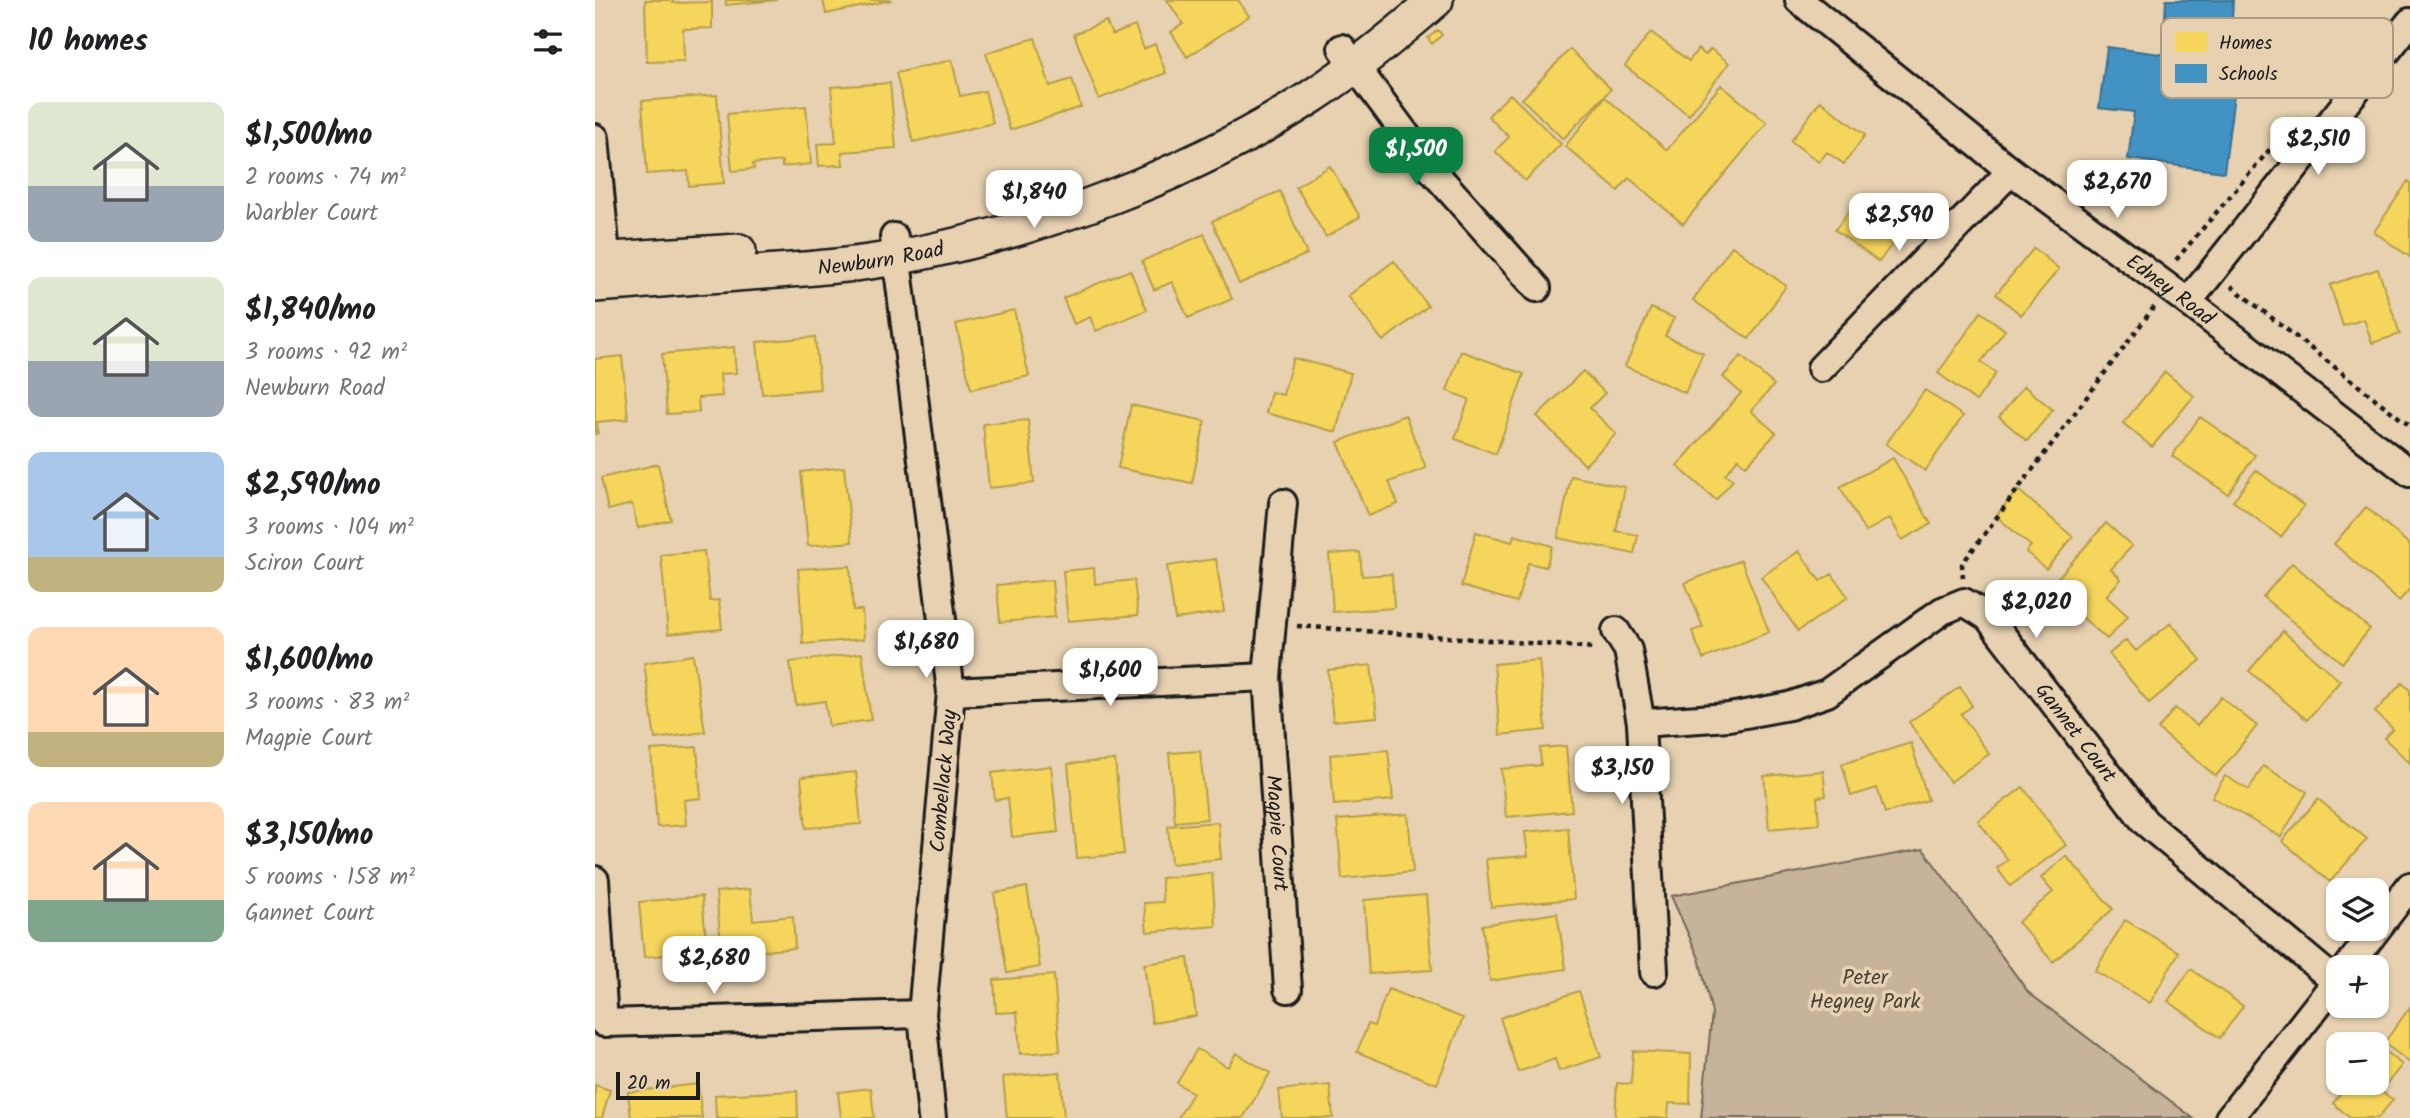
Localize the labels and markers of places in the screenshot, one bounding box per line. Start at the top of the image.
pin: $2,510 [2261,118,2375,177]
pin: $1,500 [1359,128,1473,187]
pin: $2,670 [2060,160,2174,220]
pin: $1,840 [977,170,1091,230]
pin: $2,590 [1842,194,1956,253]
pin: $2,020 [1979,580,2093,640]
pin: $1,680 [869,620,983,680]
pin: $1,600 [1053,648,1167,708]
pin: $3,150 [1565,746,1679,806]
pin: $2,680 [657,936,771,996]

